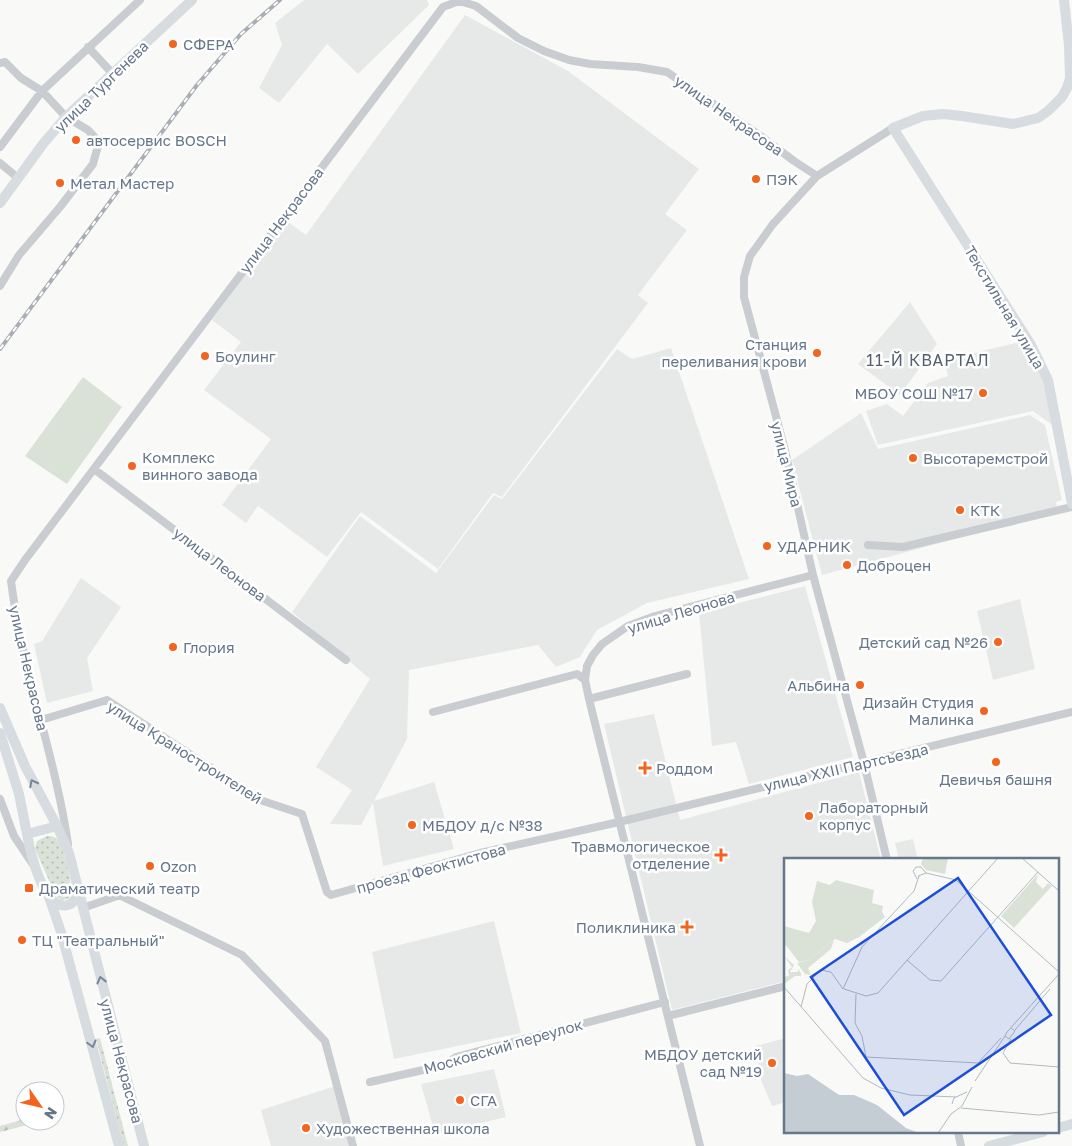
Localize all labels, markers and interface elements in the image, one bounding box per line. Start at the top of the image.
place label: СФЕРА [183,35,234,53]
street label: улица Тургенева [50,37,152,135]
marker: СФЕРА [167,38,179,50]
street label: улица Некрасова [671,71,787,159]
place label: автосервис BOSCH [86,131,227,149]
marker: автосервис BOSCH [70,134,82,146]
street label: улица Некрасова [235,163,327,277]
place label: ПЭК [766,170,798,188]
marker: ПЭК [750,173,762,185]
place label: Метал Мастер [70,174,174,192]
marker: Метал Мастер [54,177,66,189]
street label: Текстильная улица [961,242,1049,372]
place label: Станция переливания крови [662,335,807,370]
place label: Боулинг [215,347,276,365]
marker: Станция переливания крови [811,347,823,359]
marker: Боулинг [199,350,211,362]
district label: 11-Й КВАРТАЛ [866,350,990,370]
place label: МБОУ СОШ №17 [854,384,973,402]
marker: МБОУ СОШ №17 [977,387,989,399]
street label: улица Мира [768,419,806,509]
place label: Комплекс винного завода [142,448,258,483]
place label: Высотаремстрой [923,449,1048,467]
marker: Высотаремстрой [907,452,919,464]
marker: Комплекс винного завода [126,460,138,472]
place label: КТК [970,501,1001,519]
marker: КТК [954,504,966,516]
street label: улица Леонова [170,523,270,605]
place label: УДАРНИК [777,537,851,555]
marker: УДАРНИК [761,540,773,552]
place label: Доброцен [857,556,931,574]
marker: Доброцен [841,559,853,571]
street label: улица Леонова [625,587,737,637]
street label: улица Некрасова [6,603,52,733]
place label: Детский сад №26 [859,633,988,651]
marker: Детский сад №26 [992,636,1004,648]
place label: Глория [183,638,234,656]
marker: Глория [167,641,179,653]
place label: Альбина [787,676,850,694]
marker: Альбина [854,679,866,691]
place label: Дизайн Студия Малинка [863,693,974,728]
street label: улица Краностроителей [104,697,266,807]
marker: Дизайн Студия Малинка [978,705,990,717]
street label: улица XXII Партсъезда [762,739,930,795]
marker: Девичья башня [990,756,1002,768]
place label: Роддом [656,759,713,777]
marker: Роддом [638,761,652,775]
place label: Девичья башня [940,770,1052,788]
one-way arrow [29,779,39,788]
place label: Лабораторный корпус [819,798,928,833]
marker: Лабораторный корпус [803,810,815,822]
place label: МБДОУ д/с №38 [422,816,543,834]
marker: МБДОУ д/с №38 [406,819,418,831]
place label: Травмологическое отделение [571,837,710,872]
street label: проезд Феоктистова [354,839,508,897]
marker: Травмологическое отделение [714,848,728,862]
place label: Ozon [160,857,197,875]
inset map [784,858,1060,1134]
marker: Ozon [144,860,156,872]
place label: Драматический театр [39,879,200,897]
marker: Драматический театр [23,882,35,894]
place label: Поликлиника [576,918,676,936]
marker: Поликлиника [680,920,694,934]
place label: ТЦ "Театральный" [32,931,165,949]
marker: ТЦ "Театральный" [16,934,28,946]
one-way arrow [96,976,107,985]
street label: улица Некрасова [97,997,147,1125]
street label: Московский переулок [421,1015,585,1077]
one-way arrow [86,1039,96,1048]
place label: МБДОУ детский сад №19 [644,1045,762,1080]
marker: МБДОУ детский сад №19 [766,1057,778,1069]
north arrow [15,1081,65,1131]
place label: СГА [470,1091,497,1109]
marker: СГА [454,1094,466,1106]
text: N [41,1104,61,1123]
place label: Художественная школа [316,1119,490,1137]
marker: Художественная школа [300,1122,312,1134]

